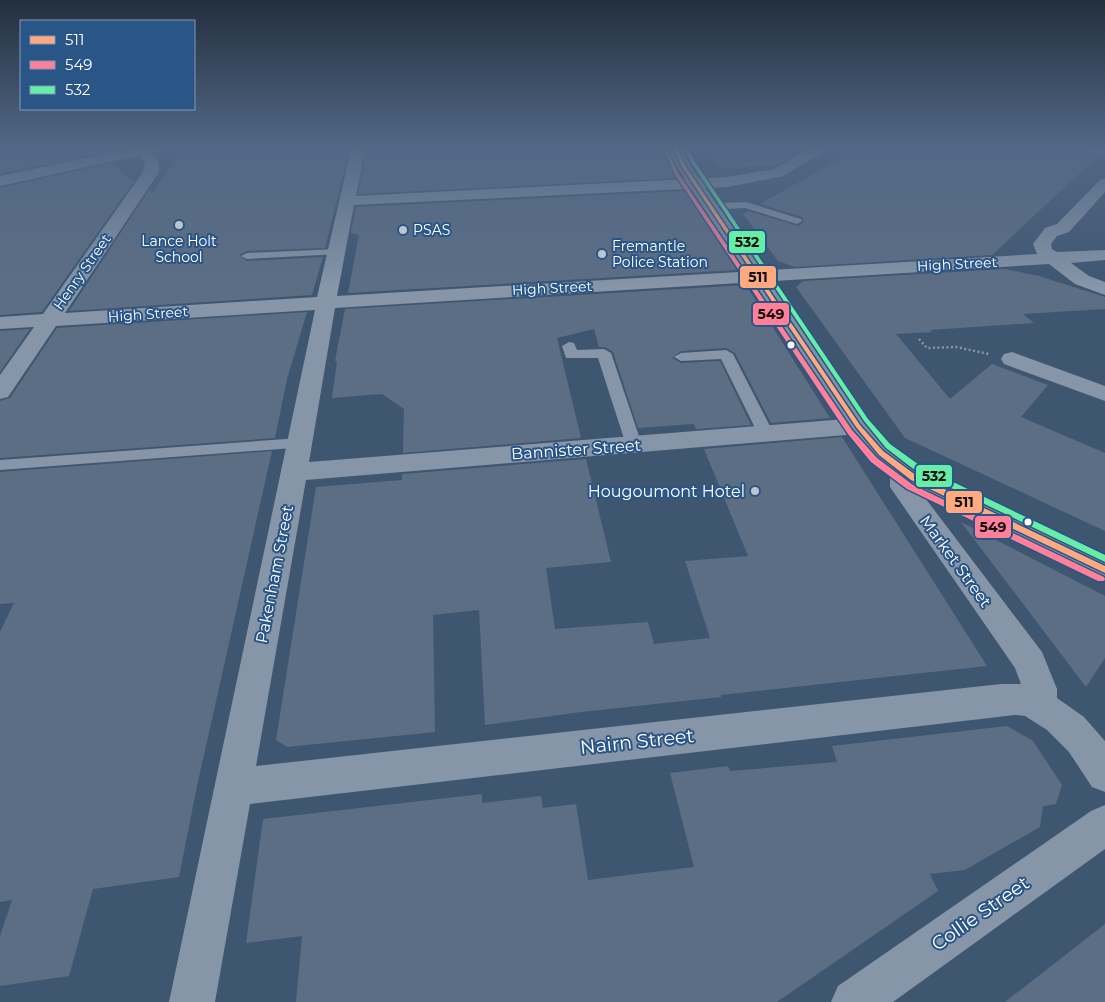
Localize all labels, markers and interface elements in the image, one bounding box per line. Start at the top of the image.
legend [20,20,195,110]
text: 511 [65,30,84,49]
text: 549 [65,55,92,74]
text: 532 [65,80,90,99]
marker: Lance Holt School [173,219,185,231]
place label: PSAS [413,221,450,239]
marker: PSAS [397,224,409,236]
street label: Henry Street [49,230,115,313]
line badge: 532 [728,230,766,254]
place label: Lance Holt School [141,232,217,266]
text: 532 [735,233,759,251]
place label: Fremantle Police Station [612,237,708,271]
marker: Fremantle Police Station [596,248,608,260]
street label: High Street [916,253,998,275]
line badge: 511 [739,265,777,289]
text: 511 [748,268,768,286]
street label: High Street [511,277,593,299]
street label: High Street [107,302,189,326]
line badge: 549 [752,302,790,326]
text: 549 [758,305,785,323]
unlabelled marker [786,340,796,350]
street label: Bannister Street [510,435,642,464]
line badge: 532 [915,464,953,488]
text: 532 [922,467,946,485]
place label: Hougoumont Hotel [588,482,745,501]
marker: Hougoumont Hotel [749,485,761,497]
line badge: 511 [945,490,983,514]
text: 511 [954,493,974,511]
street label: Pakenham Street [252,503,297,645]
street label: Market Street [916,512,996,611]
line badge: 549 [974,515,1012,539]
unlabelled marker [1023,517,1033,527]
text: 549 [980,518,1007,536]
street label: Nairn Street [579,724,695,759]
street label: Collie Street [927,871,1034,956]

